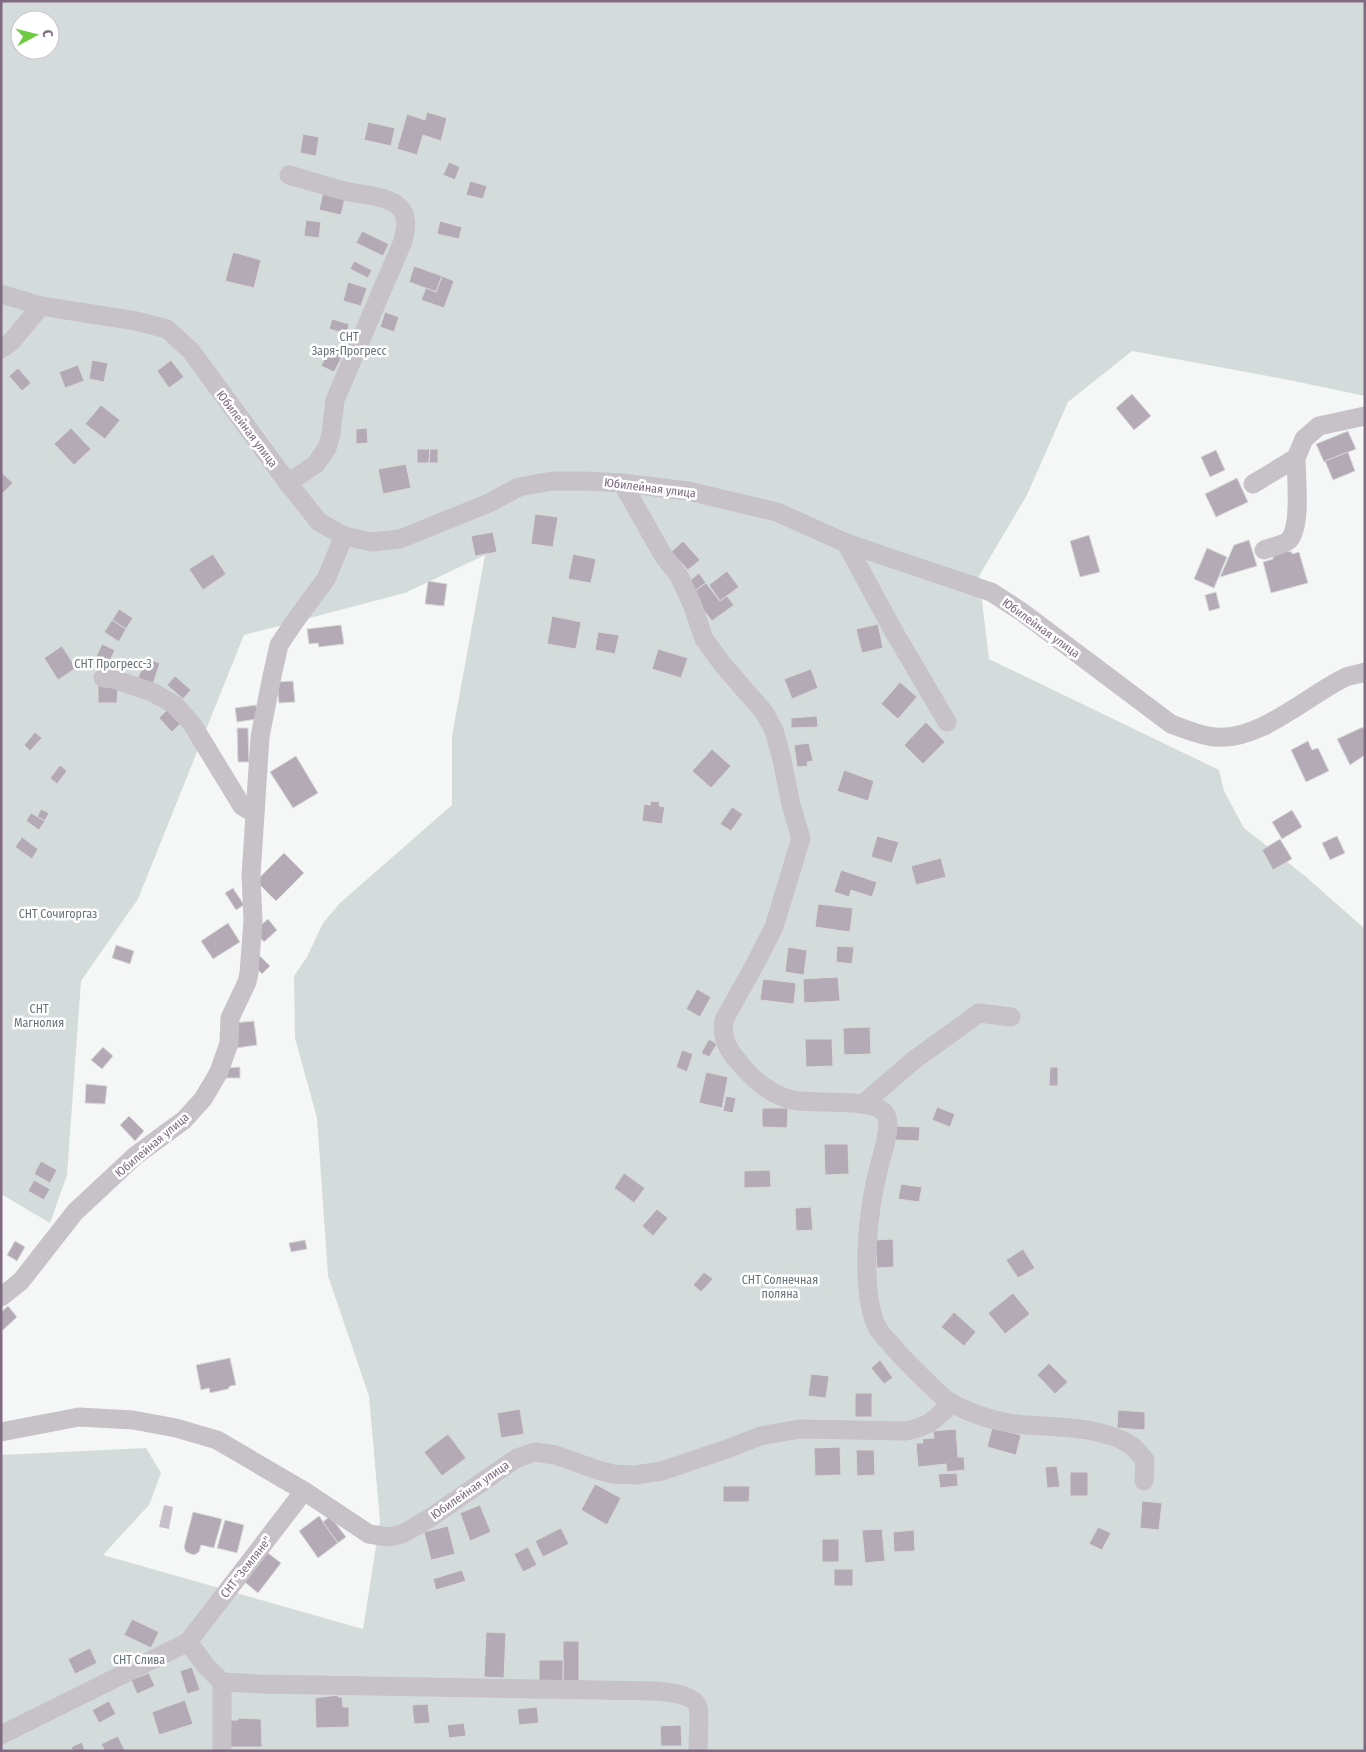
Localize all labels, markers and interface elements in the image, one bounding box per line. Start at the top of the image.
north arrow [10,10,60,60]
text: С [39,29,56,39]
park label: СНТ Заря-Прогресс [311,330,387,358]
street label: Юбилейная улица [214,388,280,470]
street label: Юбилейная улица [603,475,697,501]
street label: Юбилейная улица [1000,595,1082,661]
park label: СНТ Прогресс-3 [74,657,152,671]
park label: СНТ Сочигоргаз [19,907,97,921]
park label: СНТ Магнолия [14,1002,64,1030]
street label: Юбилейная улица [112,1110,192,1180]
park label: СНТ Солнечная поляна [742,1273,818,1301]
street label: Юбилейная улица [428,1458,512,1522]
street label: СНТ "Земляне" [218,1534,274,1600]
park label: СНТ Слива [113,1653,165,1667]

